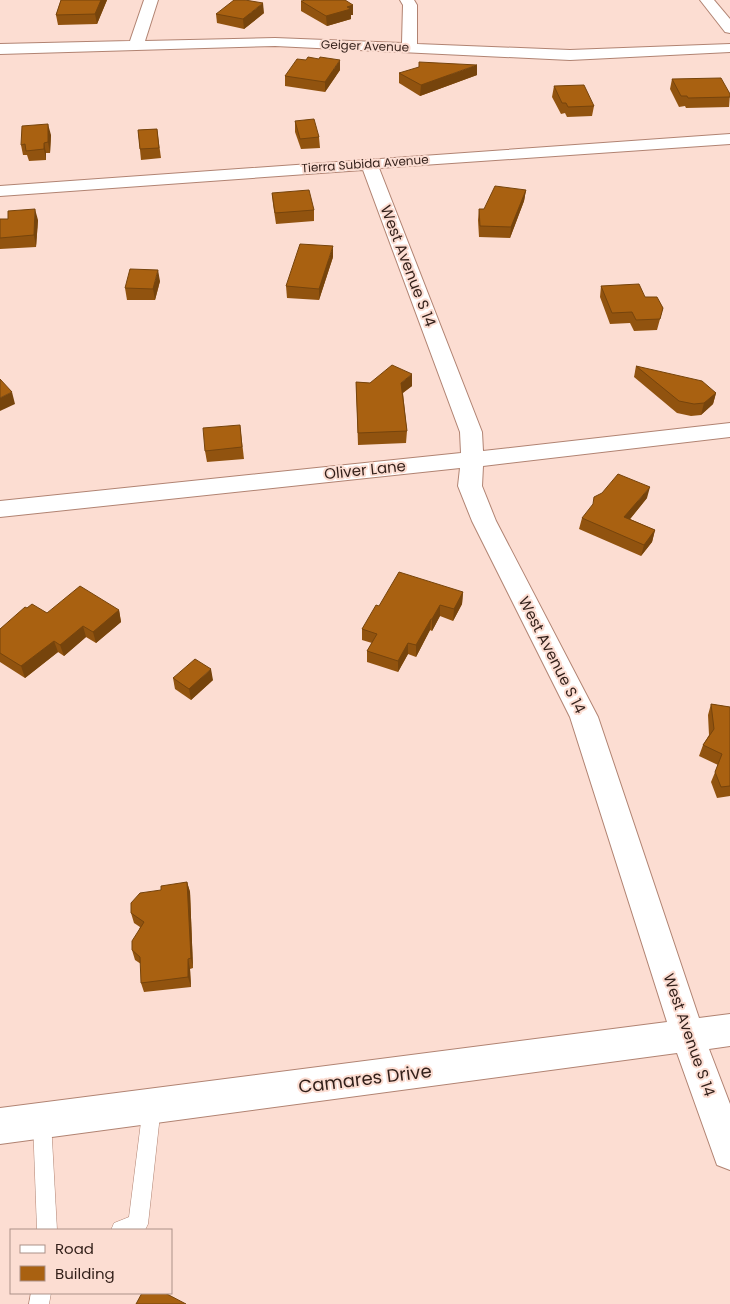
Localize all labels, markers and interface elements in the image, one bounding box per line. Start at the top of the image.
street label: Geiger Avenue [321,35,409,56]
street label: Tierra Subida Avenue [301,151,429,176]
street label: West Avenue S 14 [376,202,441,330]
street label: Oliver Lane [323,455,407,484]
street label: West Avenue S 14 [514,593,591,717]
street label: West Avenue S 14 [659,971,720,1099]
street label: Camares Drive [297,1058,433,1099]
legend [10,1229,172,1294]
text: Road [55,1238,94,1259]
text: Building [55,1263,115,1284]

